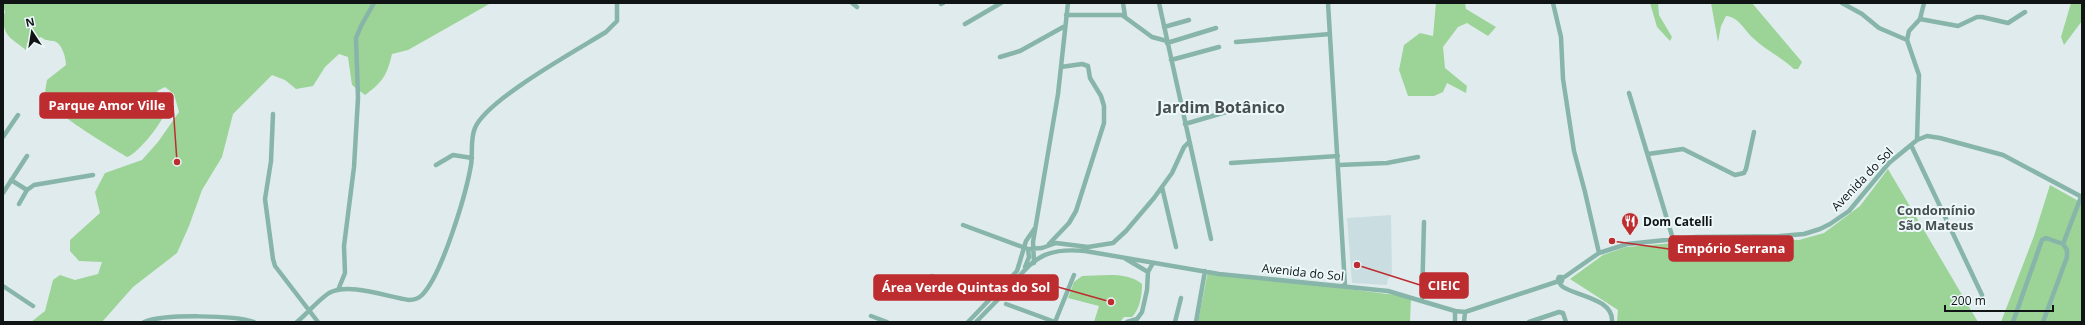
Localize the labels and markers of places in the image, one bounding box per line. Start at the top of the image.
callout: Parque Amor Ville [40,93,173,118]
restaurant icon: Dom Catelli [1620,211,1640,236]
place label: Dom Catelli [1643,213,1712,230]
callout: Empório Serrana [1669,236,1793,261]
callout: CIEIC [1420,273,1468,298]
callout: Área Verde Quintas do Sol [874,275,1058,300]

